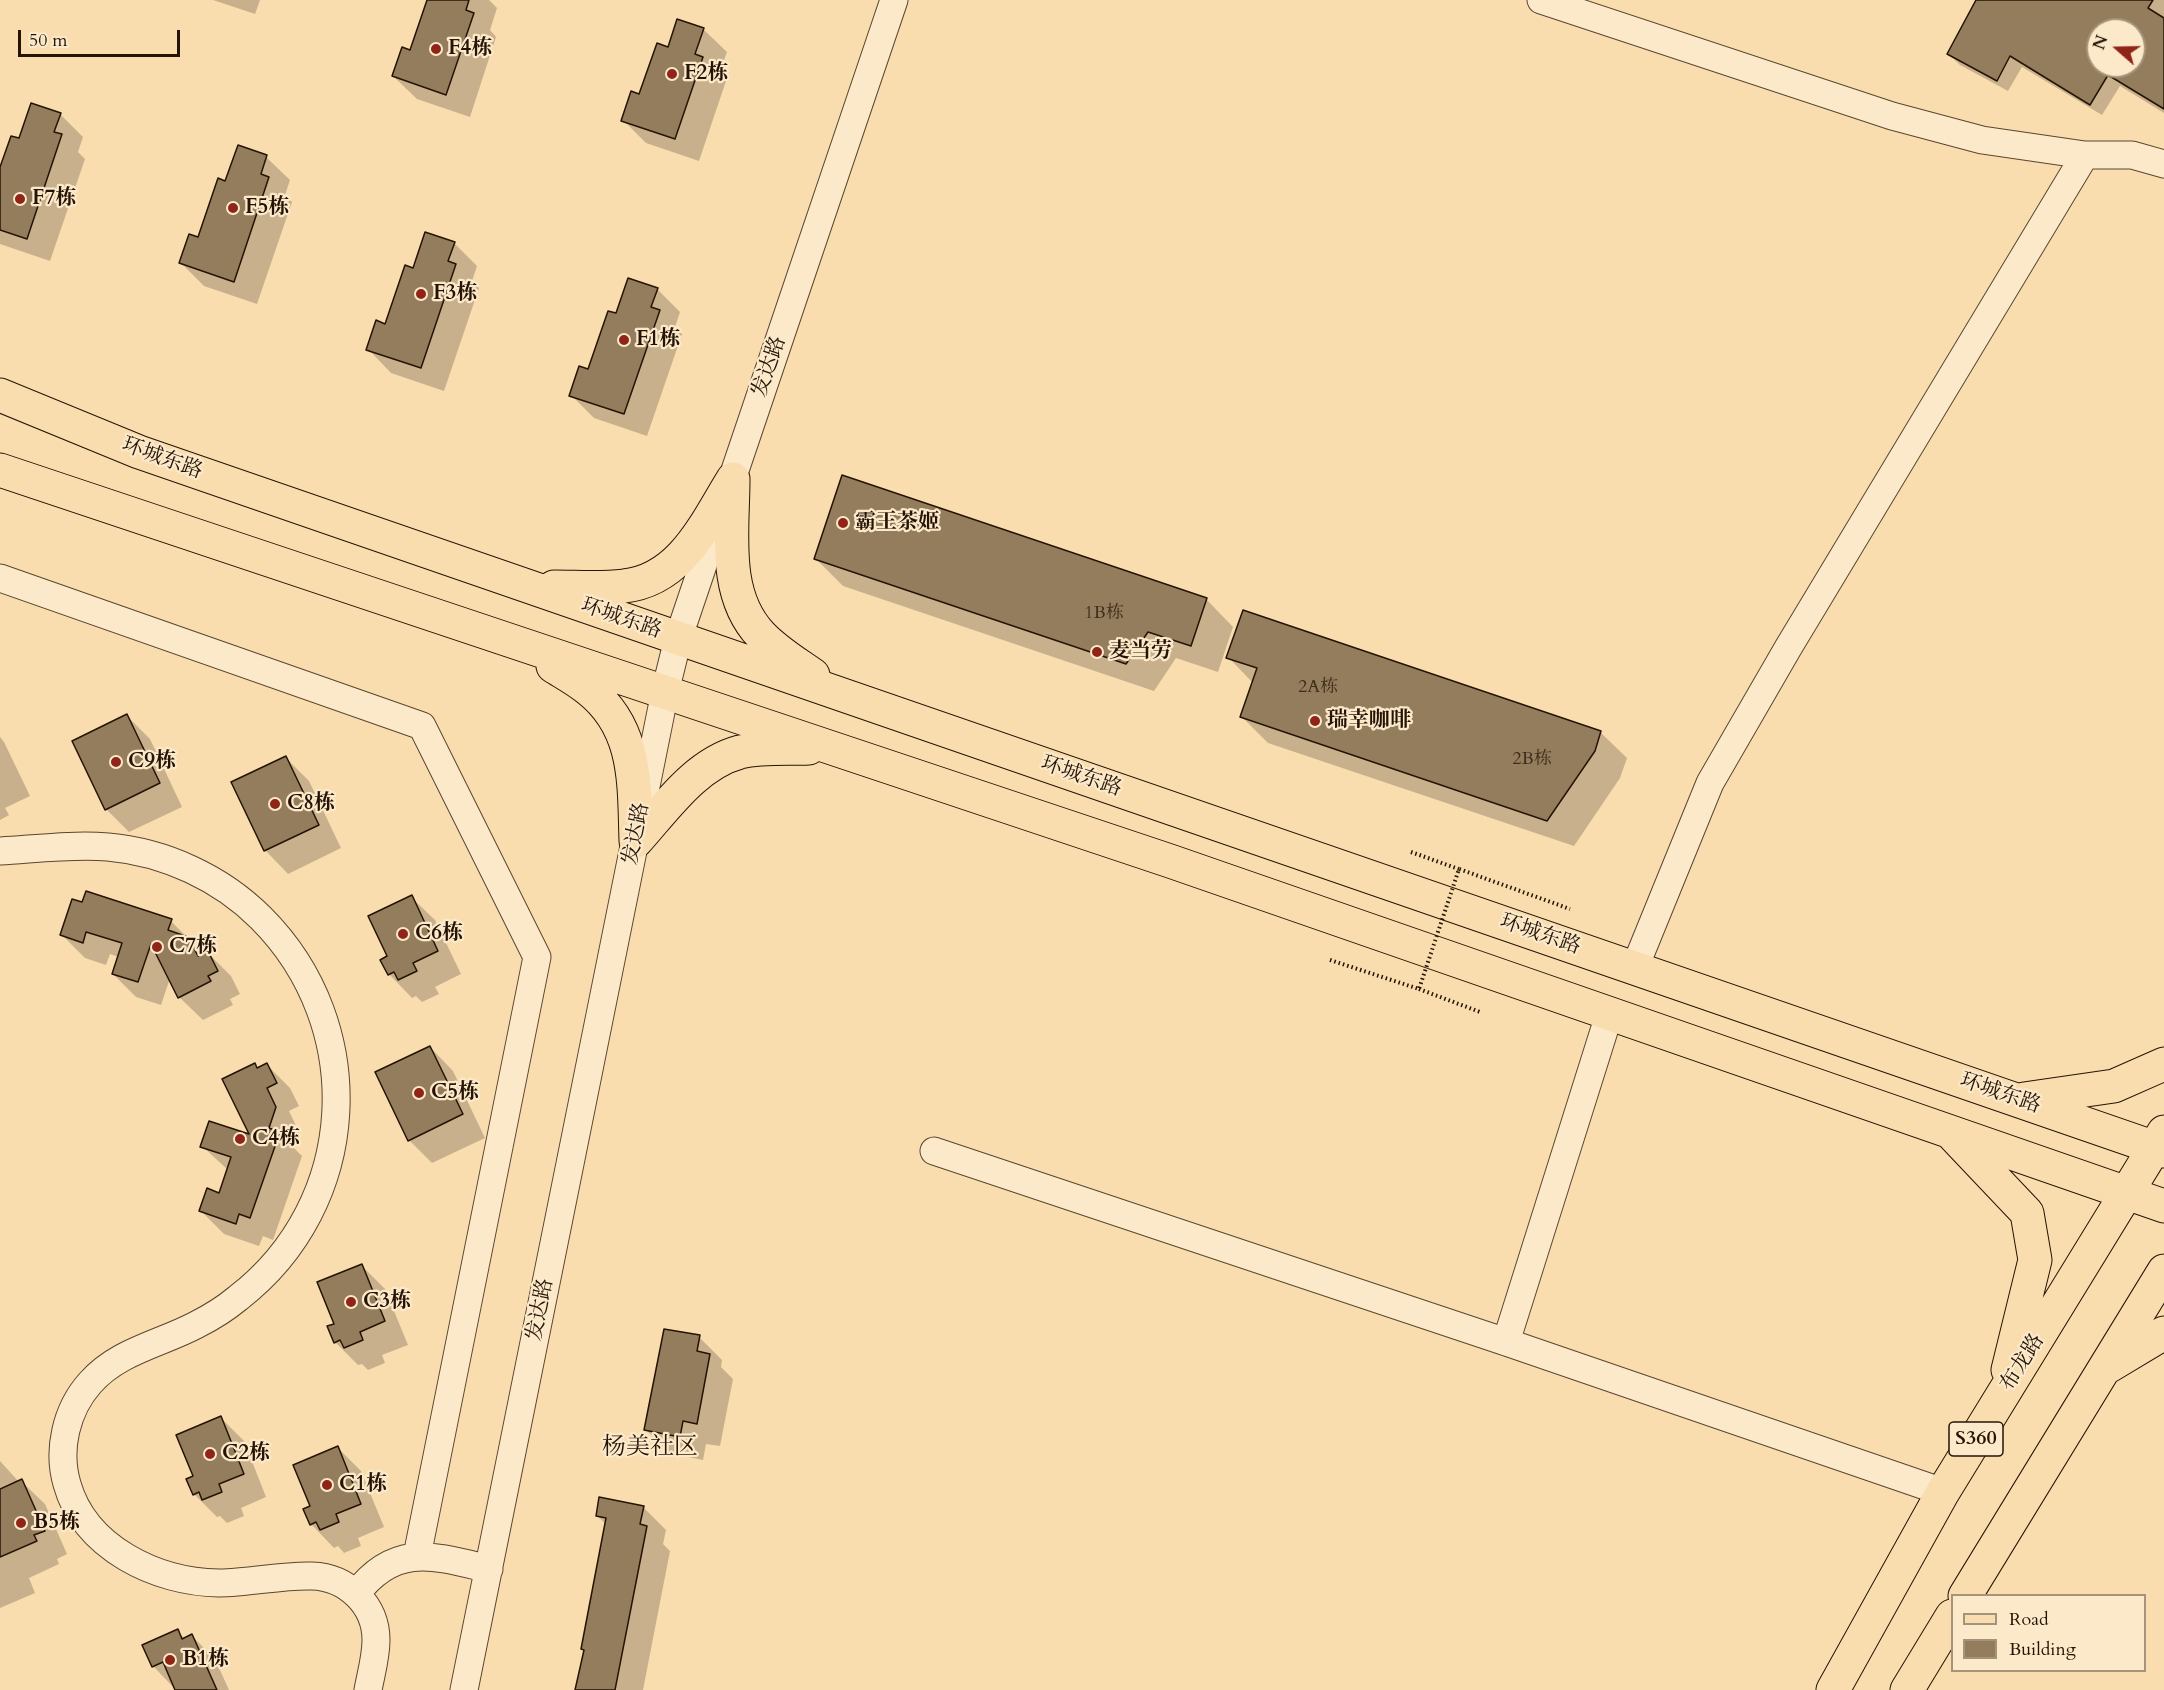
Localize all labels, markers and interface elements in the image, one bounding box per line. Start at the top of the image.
scale bar [21,18,183,56]
north arrow [2086,18,2146,78]
text: 50 m [29,28,68,53]
text: N [2088,32,2114,53]
place label: F4栋 [448,36,492,62]
marker: F4栋 [429,42,443,56]
place label: F2栋 [684,61,728,87]
marker: F2栋 [665,67,679,81]
place label: F7栋 [32,186,76,212]
marker: F7栋 [13,192,27,206]
place label: F5栋 [245,195,289,221]
marker: F5栋 [226,201,240,215]
place label: F3栋 [433,281,477,307]
marker: F3栋 [414,287,428,301]
place label: F1栋 [636,327,680,353]
marker: F1栋 [617,333,631,347]
street label: 发达路 [748,333,792,401]
street label: 环城东路 [118,433,206,485]
place label: 霸王茶姬 [855,510,939,536]
marker: 霸王茶姬 [836,516,850,530]
street label: 环城东路 [577,593,665,645]
house number: 1B栋 [1084,603,1124,625]
place label: 麦当劳 [1109,639,1172,665]
marker: 麦当劳 [1090,645,1104,659]
house number: 2A栋 [1298,677,1338,699]
place label: 瑞幸咖啡 [1327,708,1411,734]
marker: 瑞幸咖啡 [1308,714,1322,728]
place label: C9栋 [128,749,176,775]
house number: 2B栋 [1512,749,1552,771]
street label: 环城东路 [1037,751,1125,803]
marker: C9栋 [109,755,123,769]
place label: C8栋 [287,791,335,817]
marker: C8栋 [268,797,282,811]
street label: 发达路 [619,801,655,867]
street label: 环城东路 [1496,909,1584,961]
place label: C6栋 [415,921,463,947]
marker: C6栋 [396,927,410,941]
place label: C7栋 [169,934,217,960]
marker: C7栋 [150,940,164,954]
street label: 环城东路 [1956,1068,2044,1120]
place label: C5栋 [431,1080,479,1106]
marker: C5栋 [412,1086,426,1100]
place label: C4栋 [252,1126,300,1152]
marker: C4栋 [233,1132,247,1146]
street label: 发达路 [523,1277,559,1343]
place label: C3栋 [363,1289,411,1315]
marker: C3栋 [344,1295,358,1309]
street label: 布龙路 [1996,1330,2050,1396]
road number: S360 [1949,1422,2003,1456]
district label: 杨美社区 [602,1434,698,1462]
place label: C2栋 [222,1441,270,1467]
marker: C2栋 [203,1447,217,1461]
place label: C1栋 [339,1472,387,1498]
marker: C1栋 [320,1478,334,1492]
place label: B5栋 [33,1510,80,1536]
marker: B5栋 [14,1516,28,1530]
legend [1951,1594,2146,1672]
text: Road [2009,1607,2049,1632]
text: Building [2009,1637,2076,1662]
place label: B1栋 [182,1647,229,1673]
marker: B1栋 [163,1653,177,1667]

